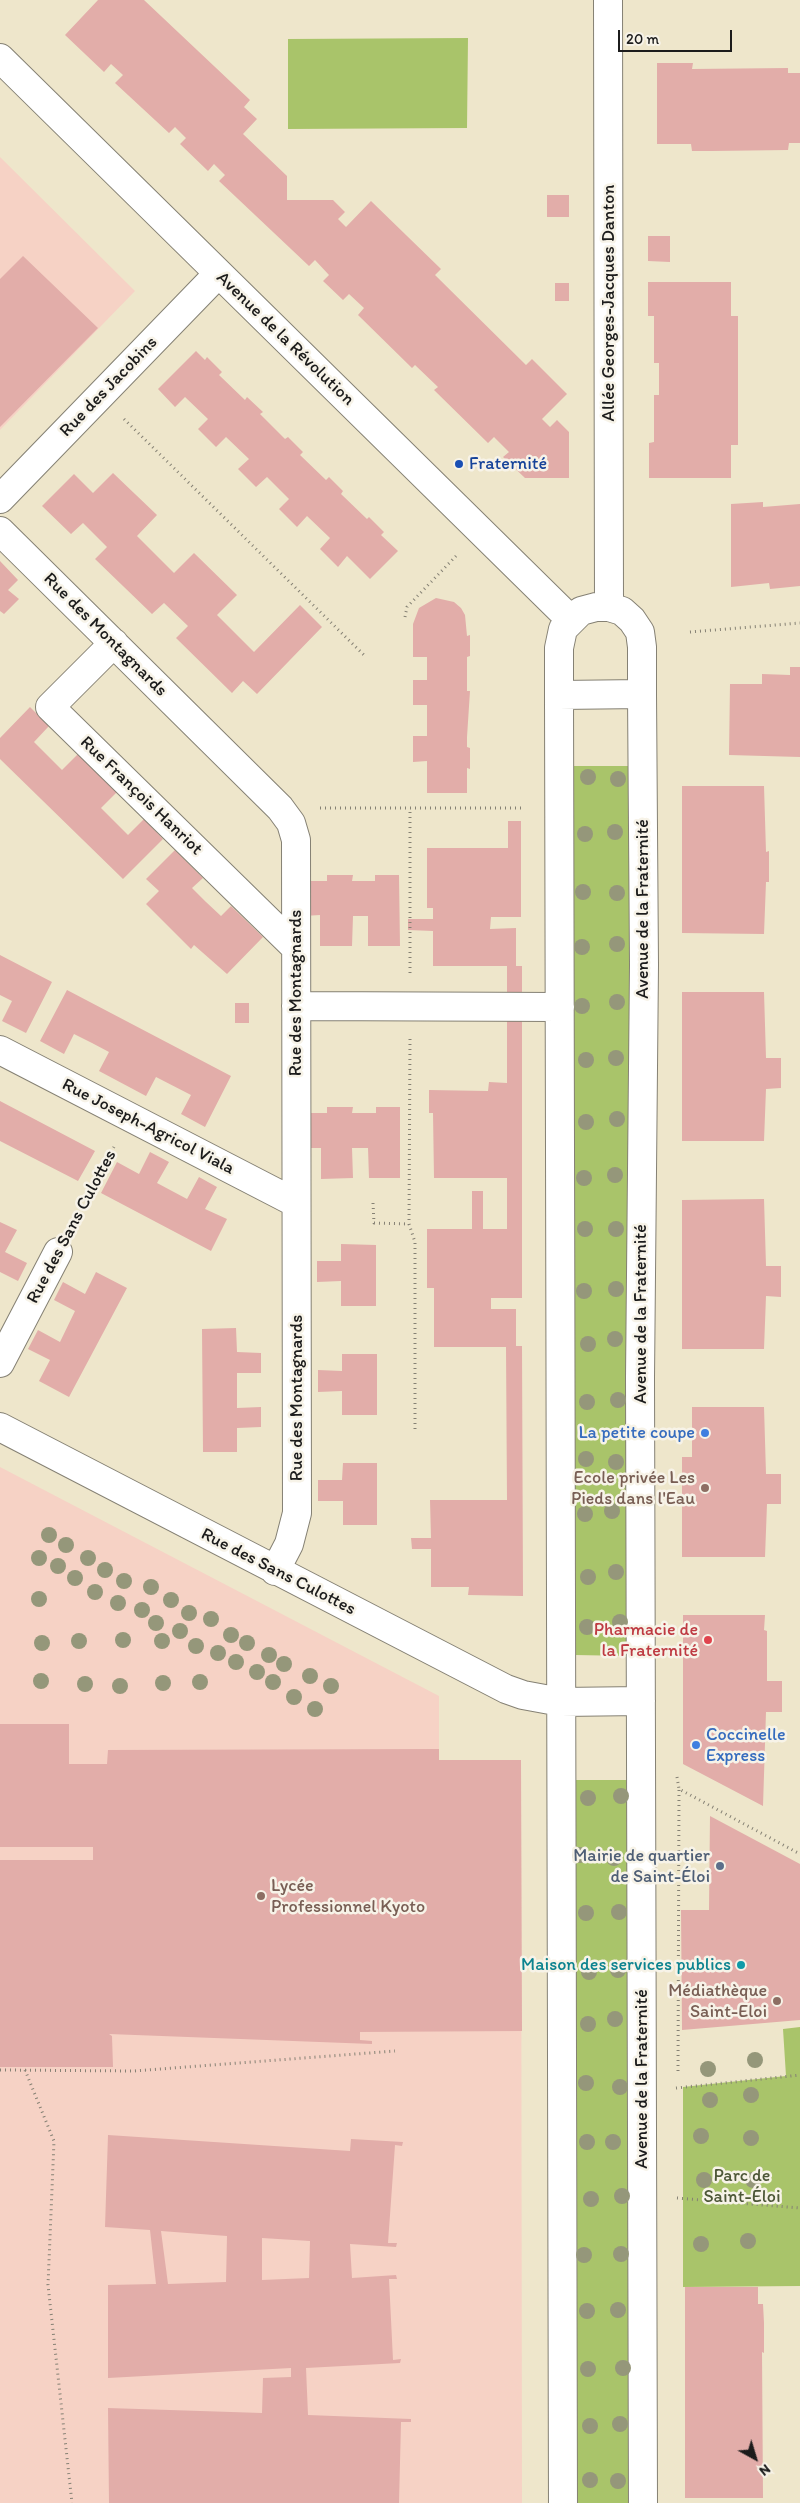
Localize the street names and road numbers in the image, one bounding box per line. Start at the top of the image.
street label: Allée Georges-Jacques Danton [598,185,620,421]
street label: Avenue de la Révolution [211,267,359,411]
street label: Rue des Jacobins [56,332,162,442]
street label: Rue des Montagnards [39,569,171,701]
street label: Rue François Hanriot [75,732,207,860]
street label: Avenue de la Fraternité [632,819,654,999]
street label: Rue des Montagnards [285,910,307,1076]
street label: Rue Joseph-Agricol Viala [58,1074,238,1180]
street label: Rue des Sans Culottes [22,1147,122,1307]
street label: Avenue de la Fraternité [630,1224,652,1404]
street label: Rue des Montagnards [286,1315,308,1481]
street label: Rue des Sans Culottes [197,1524,359,1620]
street label: Avenue de la Fraternité [631,1989,653,2169]

